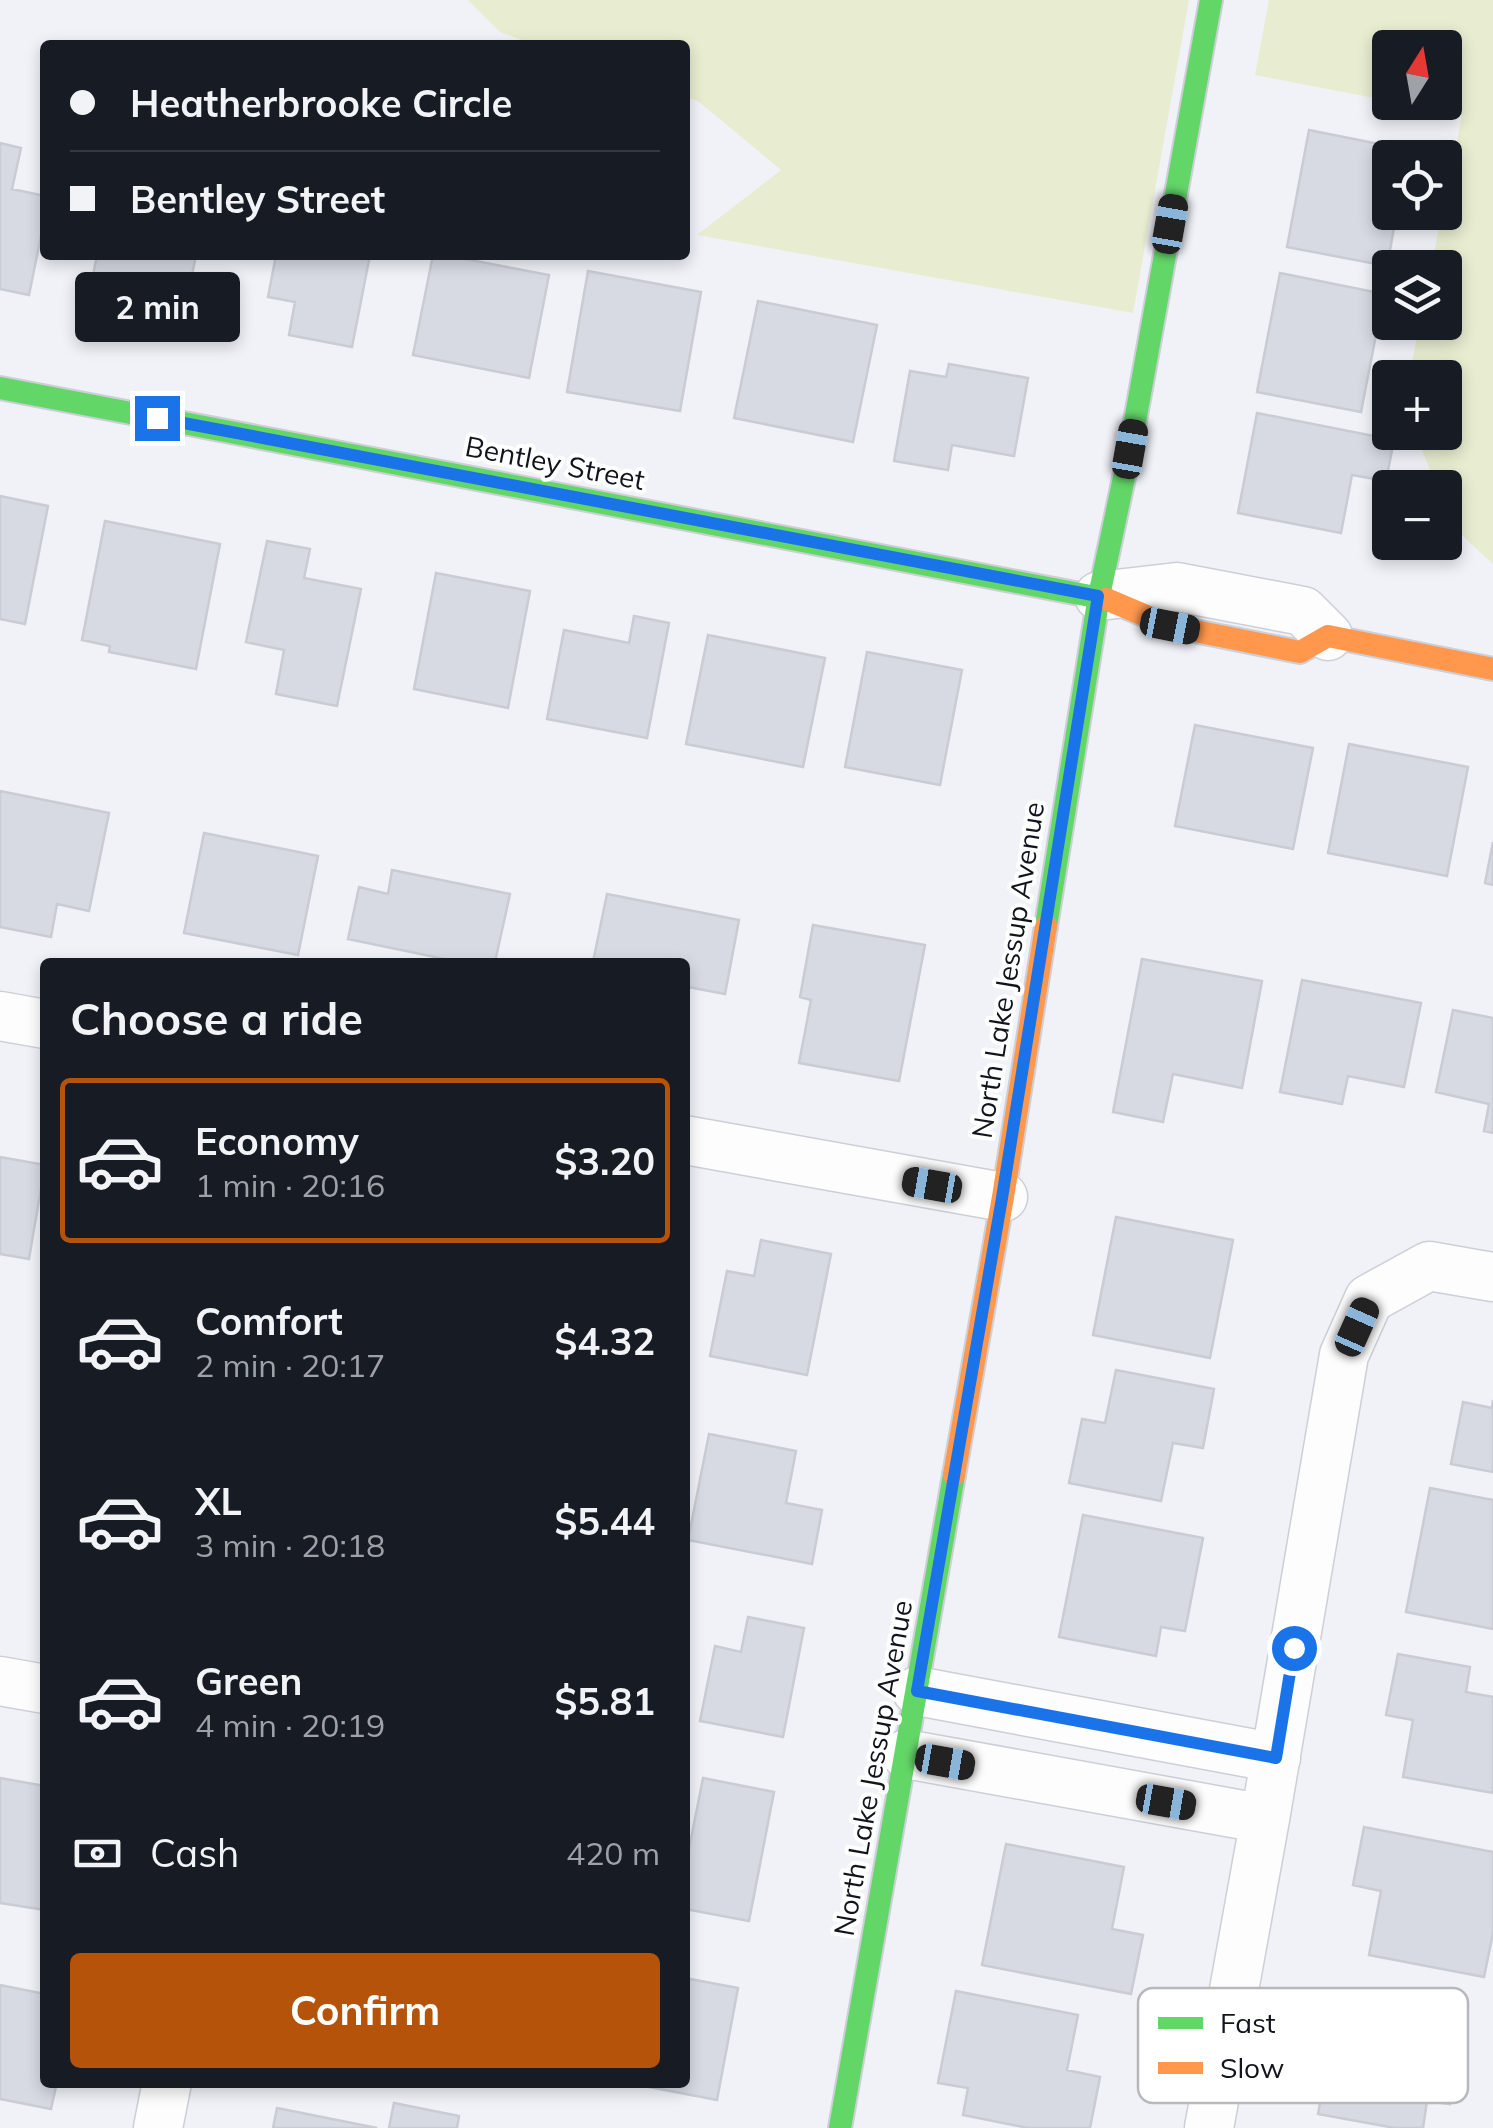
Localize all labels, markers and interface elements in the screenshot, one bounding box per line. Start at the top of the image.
north arrow [1372,30,1462,120]
map controls [1372,30,1462,560]
text: Heatherbrooke Circle [130,79,512,127]
button: locate [1372,140,1462,230]
text: Bentley Street [130,175,385,223]
car [1150,192,1190,256]
button: layers [1372,250,1462,340]
callout: 2 min [74,273,240,343]
text: 2 min [115,287,200,327]
button: + [1372,360,1462,450]
route end [135,396,180,441]
car [1110,417,1150,481]
street label: Bentley Street [463,428,648,497]
button: − [1372,470,1462,560]
car [1138,606,1202,646]
street label: North Lake Jessup Avenue [964,799,1051,1141]
text: Choose a ride [70,990,363,1046]
icon: car [75,1116,165,1206]
text: Economy [195,1117,359,1165]
text: $3.20 [554,1137,655,1185]
text: 1 min · 20:16 [195,1165,385,1205]
car [900,1165,964,1205]
car [1331,1293,1383,1361]
icon: car [75,1296,165,1386]
text: Comfort [195,1297,343,1345]
text: $4.32 [554,1317,655,1365]
text: 2 min · 20:17 [195,1345,385,1385]
icon: car [75,1476,165,1566]
text: XL [195,1477,242,1525]
text: $5.44 [554,1497,655,1545]
text: 3 min · 20:18 [195,1525,385,1565]
street label: North Lake Jessup Avenue [826,1597,919,1938]
route start [1272,1626,1317,1671]
icon: car [75,1656,165,1746]
text: Green [195,1657,302,1705]
text: $5.81 [554,1677,655,1725]
text: 4 min · 20:19 [195,1705,385,1745]
car [913,1742,977,1782]
car [1134,1782,1198,1822]
icon: cash [70,1826,125,1881]
text: Cash [150,1829,239,1877]
text: 420 m [566,1833,660,1873]
button: Confirm [70,1953,660,2068]
legend [1138,1988,1468,2103]
text: Fast [1220,2005,1276,2040]
text: Slow [1220,2050,1284,2085]

